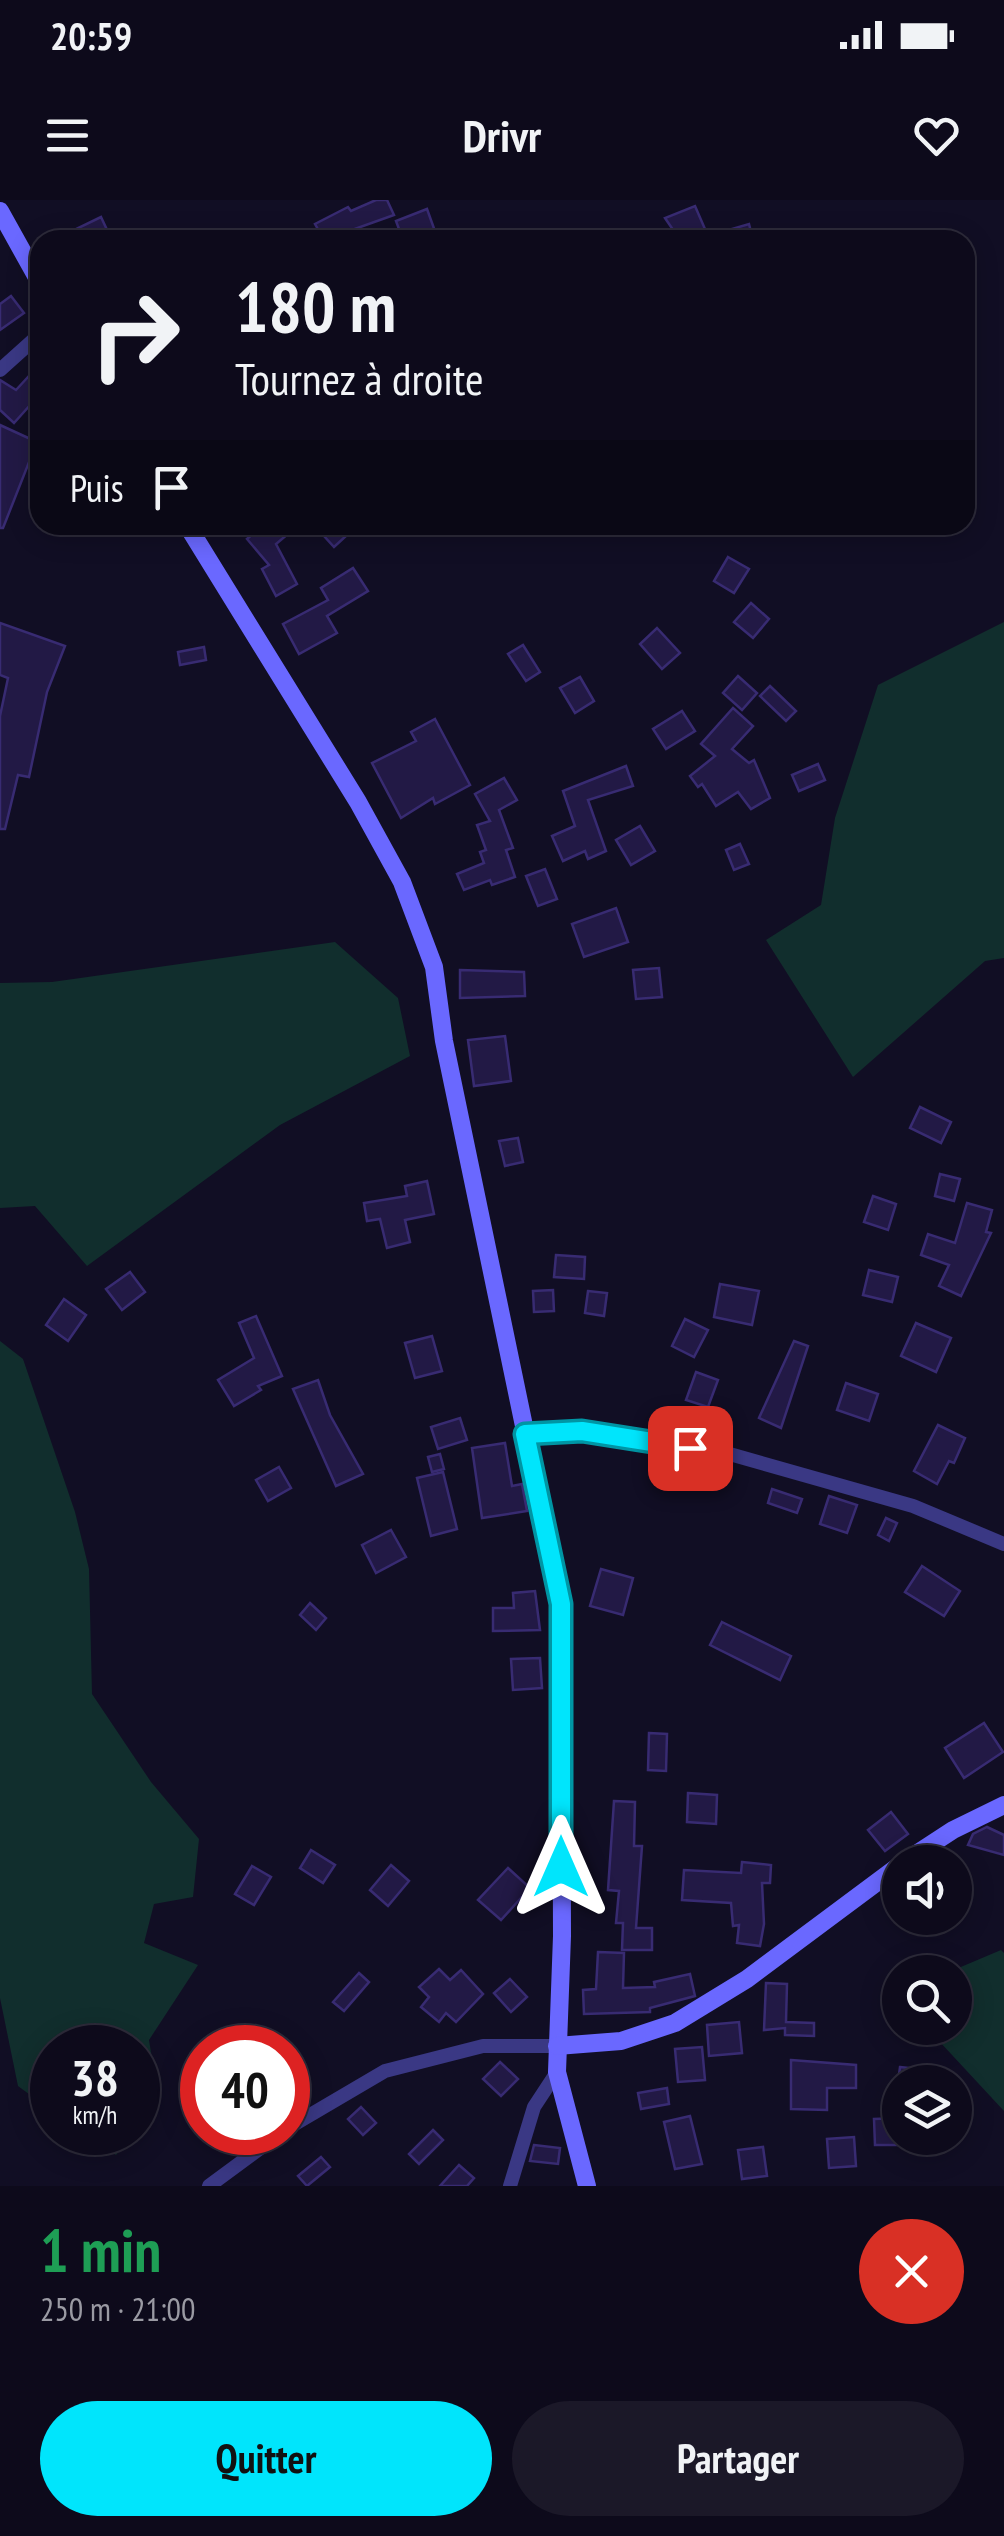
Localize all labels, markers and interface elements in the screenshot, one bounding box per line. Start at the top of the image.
text: 20:59 [50,11,132,60]
text: Drivr [463,106,541,164]
icon: menu [40,108,95,163]
icon: heart [909,108,964,163]
text: 180 m [235,261,396,351]
icon: right [70,270,200,400]
text: Tournez à droite [235,349,484,407]
icon: arrive [144,460,199,515]
text: Puis [70,463,124,512]
pin [648,1406,733,1491]
icon: arrive [663,1421,718,1476]
position arrow [509,1815,613,1919]
map controls [882,1845,972,2155]
button: sound [882,1845,972,1935]
button: search [882,1955,972,2045]
speed limit sign: 40 [180,2025,310,2155]
text: 38 [71,2045,119,2110]
button: layers [882,2065,972,2155]
text: km/h [73,2099,117,2131]
text: 1 min [40,2211,161,2289]
button: close [859,2219,964,2324]
text: 250 m · 21:00 [40,2288,195,2330]
button: Quitter [40,2401,492,2516]
button: Partager [512,2401,964,2516]

